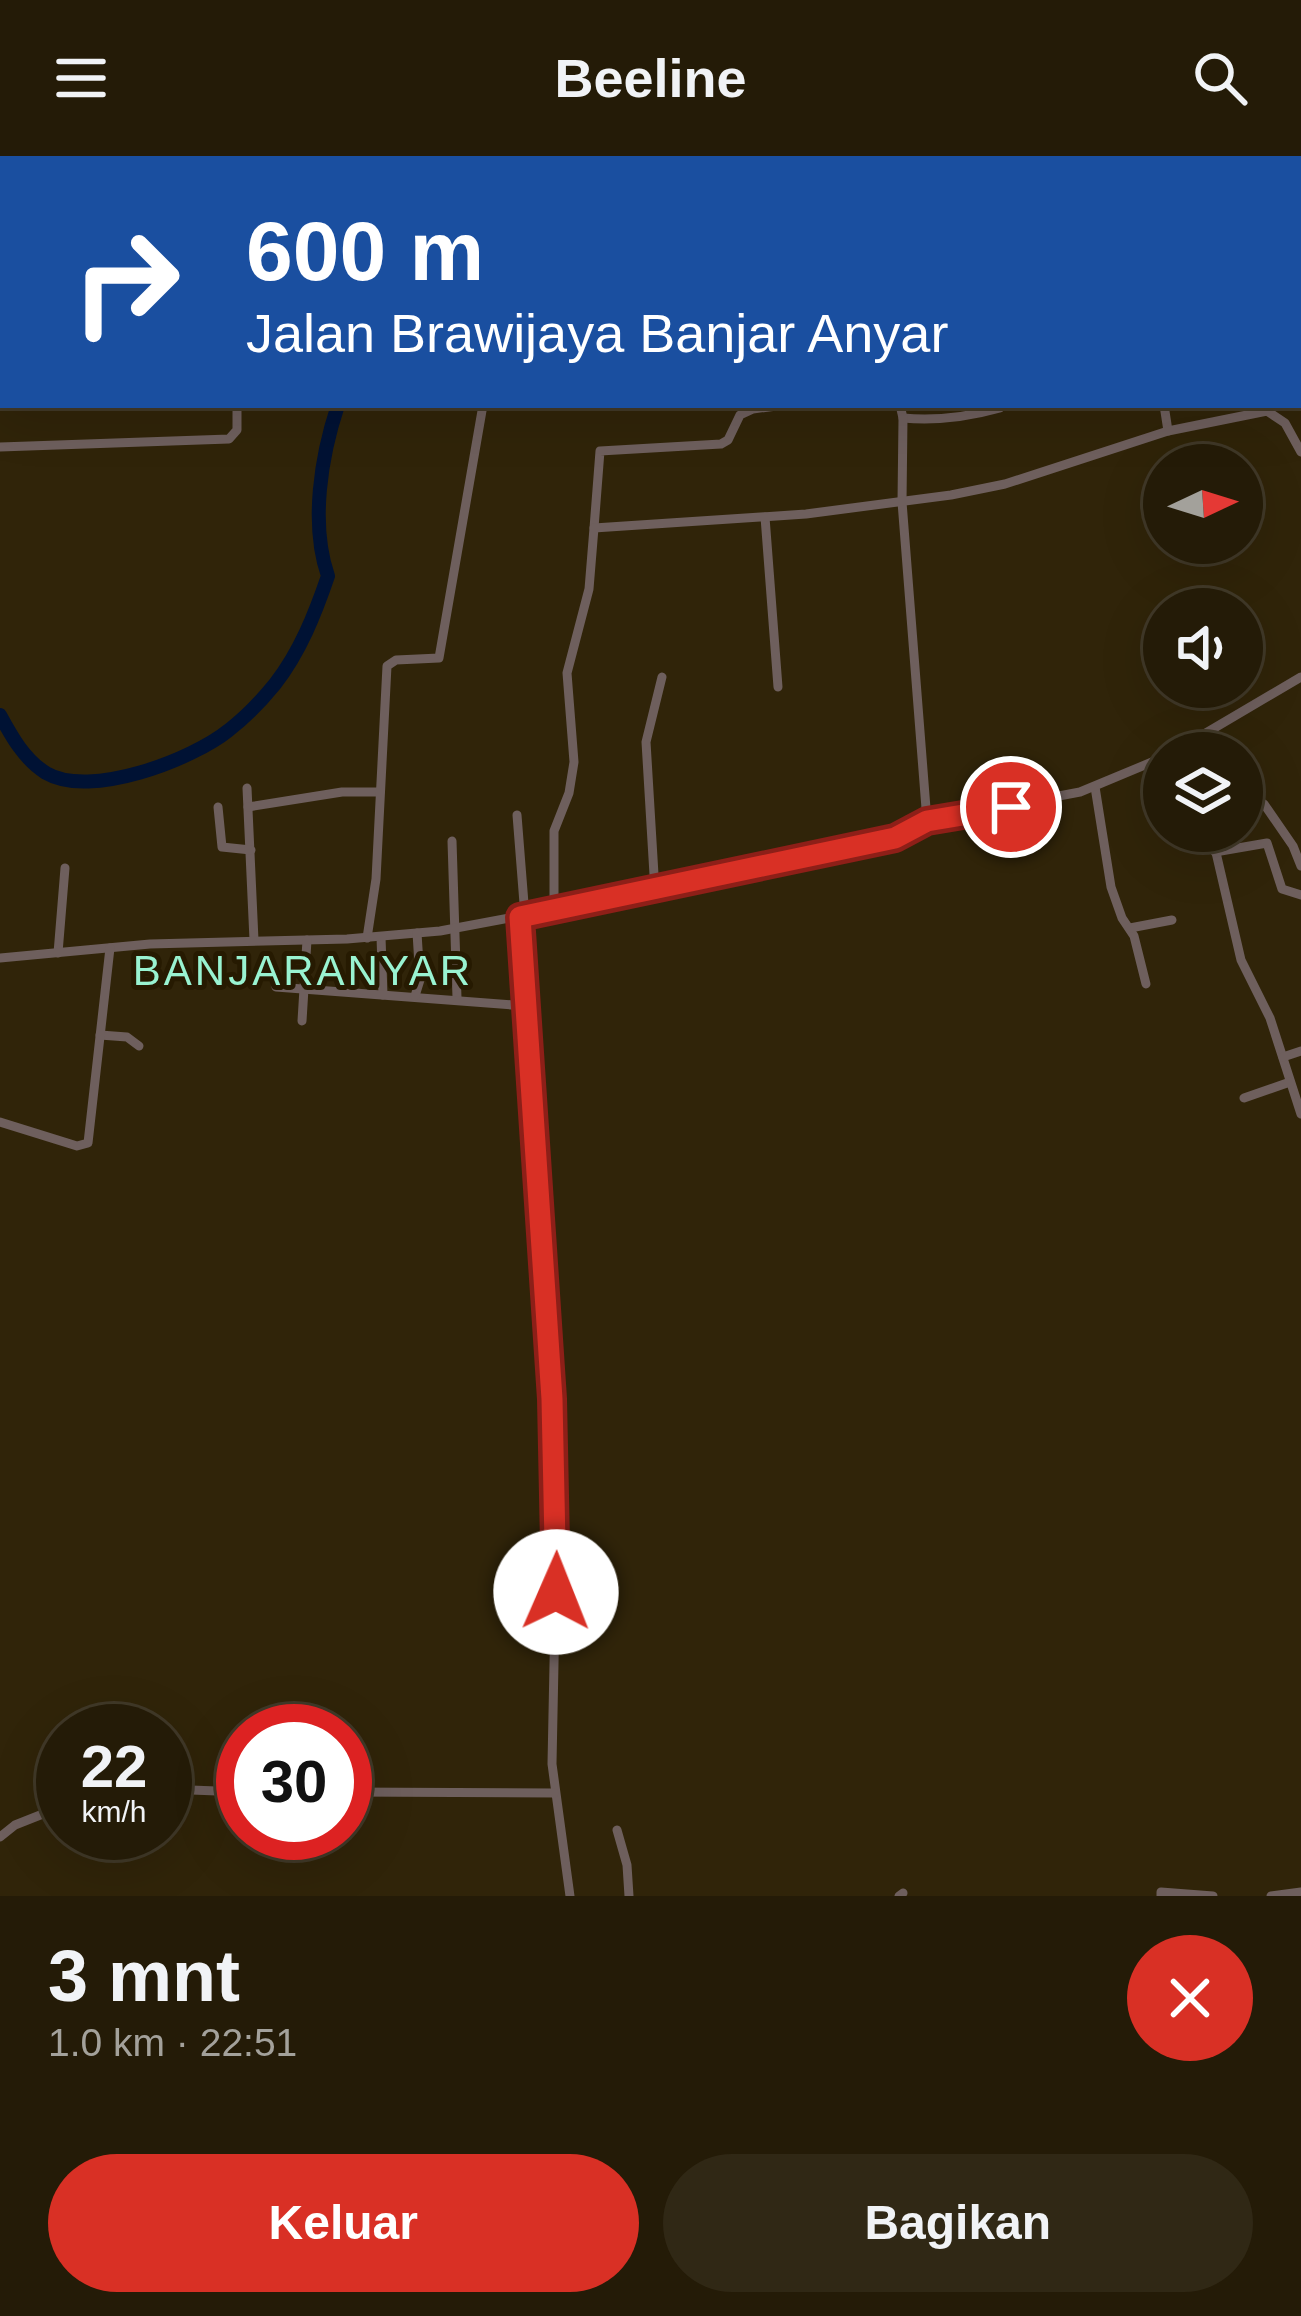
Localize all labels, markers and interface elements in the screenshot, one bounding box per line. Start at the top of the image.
icon: menu [48,45,114,111]
icon: search [1187,45,1253,111]
text: Beeline [554,48,747,108]
icon: right [48,204,204,360]
text: 600 m [246,204,484,298]
text: Jalan Brawijaya Banjar Anyar [246,303,948,363]
north arrow [1143,444,1263,564]
map controls [1143,444,1263,852]
button: sound [1143,588,1263,708]
button: layers [1143,732,1263,852]
pin [960,756,1062,858]
icon: arrive [978,774,1044,840]
district label: BANJARANYAR [133,947,473,994]
position arrow [493,1529,619,1655]
speed limit sign: 30 [216,1704,372,1860]
text: 22 [81,1733,147,1800]
text: km/h [81,1795,147,1828]
button: close [1127,1935,1253,2061]
text: 3 mnt [48,1936,240,2016]
text: 1.0 km · 22:51 [48,2021,297,2064]
button: Keluar [48,2154,639,2292]
button: Bagikan [663,2154,1253,2292]

